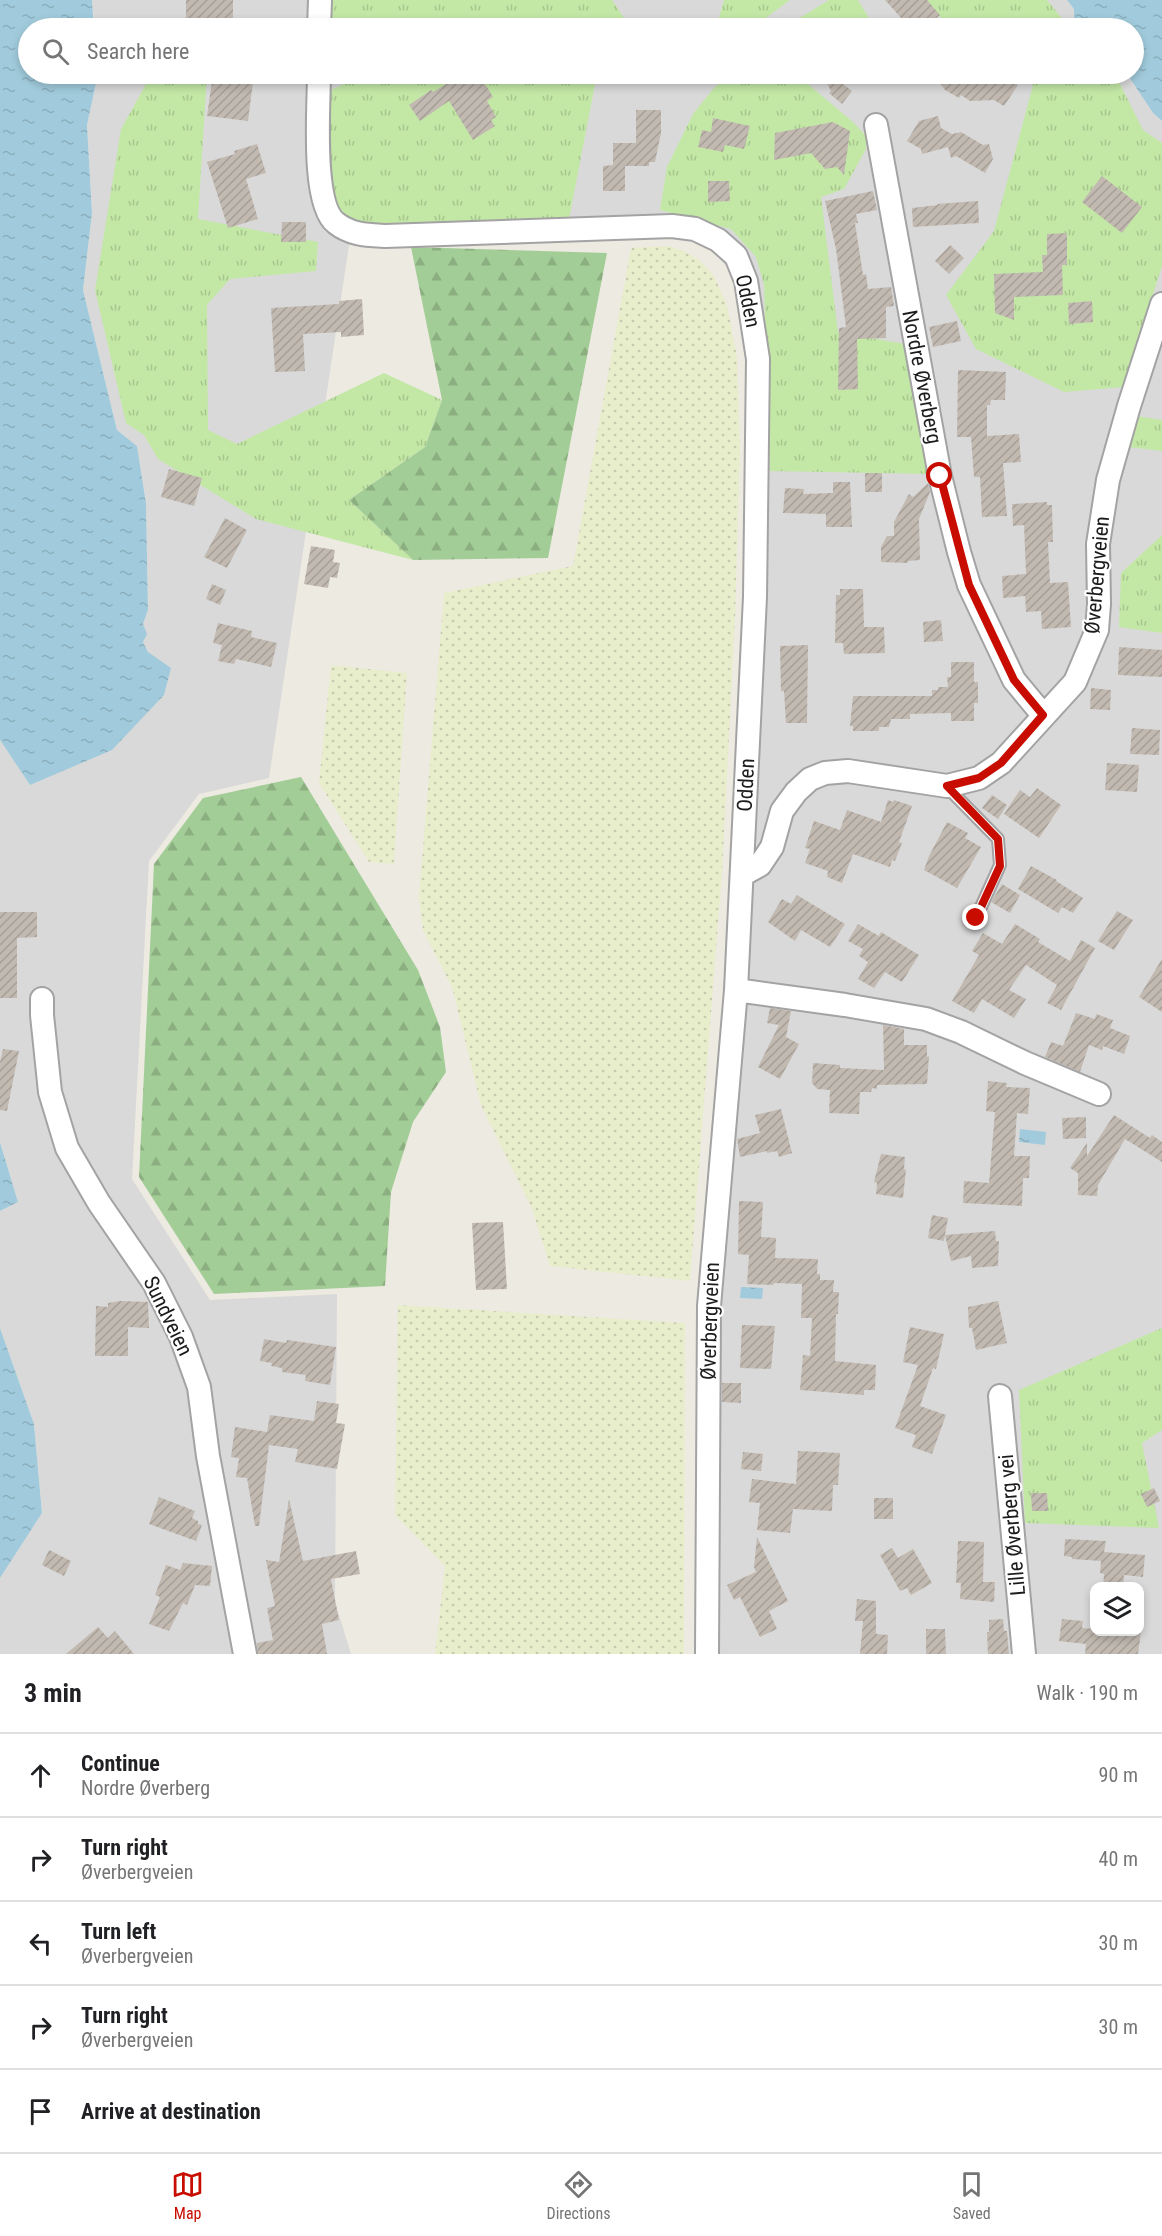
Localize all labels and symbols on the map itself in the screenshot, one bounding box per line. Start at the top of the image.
street label: Odden [731,272,765,330]
street label: Nordre Øverberg [897,308,947,446]
route start [926,462,952,488]
street label: Øverbergveien [1080,515,1114,635]
street label: Odden [733,758,759,812]
route end [962,904,988,930]
street label: Øverbergveien [696,1262,724,1380]
street label: Sundveien [139,1272,197,1360]
street label: Lille Øverberg vei [994,1453,1030,1597]

